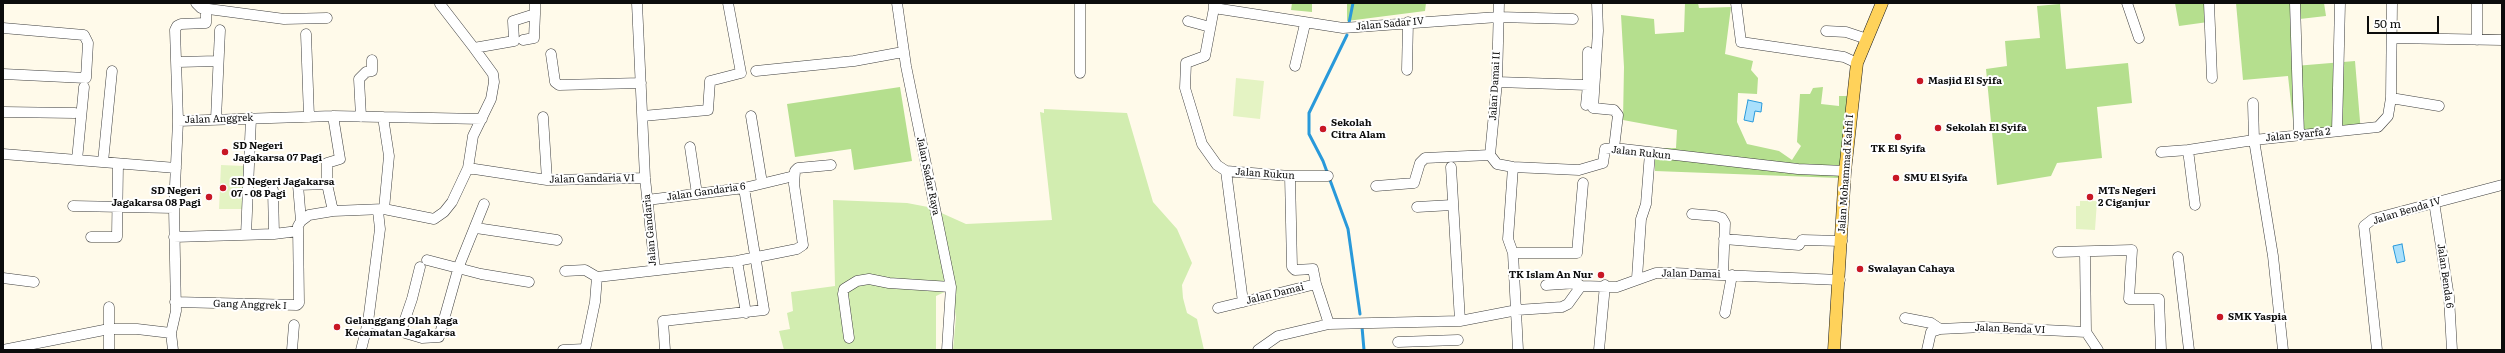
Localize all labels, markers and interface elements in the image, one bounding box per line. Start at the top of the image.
scale bar [2369,8,2441,34]
text: 50 m [2374,14,2401,32]
street label: Jalan Sadar IV [1355,15,1425,33]
street label: Jalan Damai II [1487,51,1503,121]
place label: Masjid El Syifa [1928,75,2002,87]
marker: Masjid El Syifa [1915,76,1925,86]
street label: Jalan Anggrek [185,112,253,126]
street label: Jalan Mohammad Kahfi I [1836,114,1856,234]
place label: Sekolah Citra Alam [1331,117,1386,140]
place label: Sekolah El Syifa [1946,122,2027,134]
marker: Sekolah El Syifa [1933,123,1943,133]
marker: Sekolah Citra Alam [1318,124,1328,134]
street label: Jalan Syarfa 2 [2265,126,2331,144]
marker: TK El Syifa [1893,132,1903,142]
street label: Jalan Sadar Raya [914,136,942,216]
place label: SD Negeri Jagakarsa 07 Pagi [233,140,322,164]
place label: TK El Syifa [1870,143,1926,155]
street label: Jalan Rukun [1611,144,1671,162]
marker: SD Negeri Jagakarsa 07 Pagi [220,147,230,157]
street label: Jalan Rukun [1235,166,1295,182]
street label: Jalan Gandaria VI [549,172,635,186]
place label: SMU El Syifa [1904,172,1968,184]
marker: SMU El Syifa [1891,173,1901,183]
place label: SD Negeri Jagakarsa 07 - 08 Pagi [231,176,335,200]
street label: Jalan Gandaria 6 [666,181,746,203]
marker: SD Negeri Jagakarsa 07 - 08 Pagi [218,183,228,193]
place label: SD Negeri Jagakarsa 08 Pagi [111,185,201,208]
place label: MTs Negeri 2 Ciganjur [2098,185,2156,208]
marker: SD Negeri Jagakarsa 08 Pagi [204,192,214,202]
marker: MTs Negeri 2 Ciganjur [2085,192,2095,202]
street label: Jalan Gandaria [641,194,659,266]
street label: Jalan Benda IV [2371,195,2443,227]
street label: Jalan Benda 6 [2435,243,2455,309]
place label: Swalayan Cahaya [1868,263,1955,275]
marker: Swalayan Cahaya [1855,264,1865,274]
street label: Jalan Damai [1661,267,1721,281]
place label: TK Islam An Nur [1509,269,1593,281]
marker: TK Islam An Nur [1596,270,1606,280]
street label: Jalan Damai [1245,281,1305,307]
street label: Gang Anggrek I [213,298,287,312]
place label: SMK Yaspia [2228,311,2287,323]
marker: SMK Yaspia [2215,312,2225,322]
place label: Gelanggang Olah Raga Kecamatan Jagakarsa [345,315,458,338]
marker: Gelanggang Olah Raga Kecamatan Jagakarsa [332,322,342,332]
street label: Jalan Benda VI [1974,322,2046,336]

